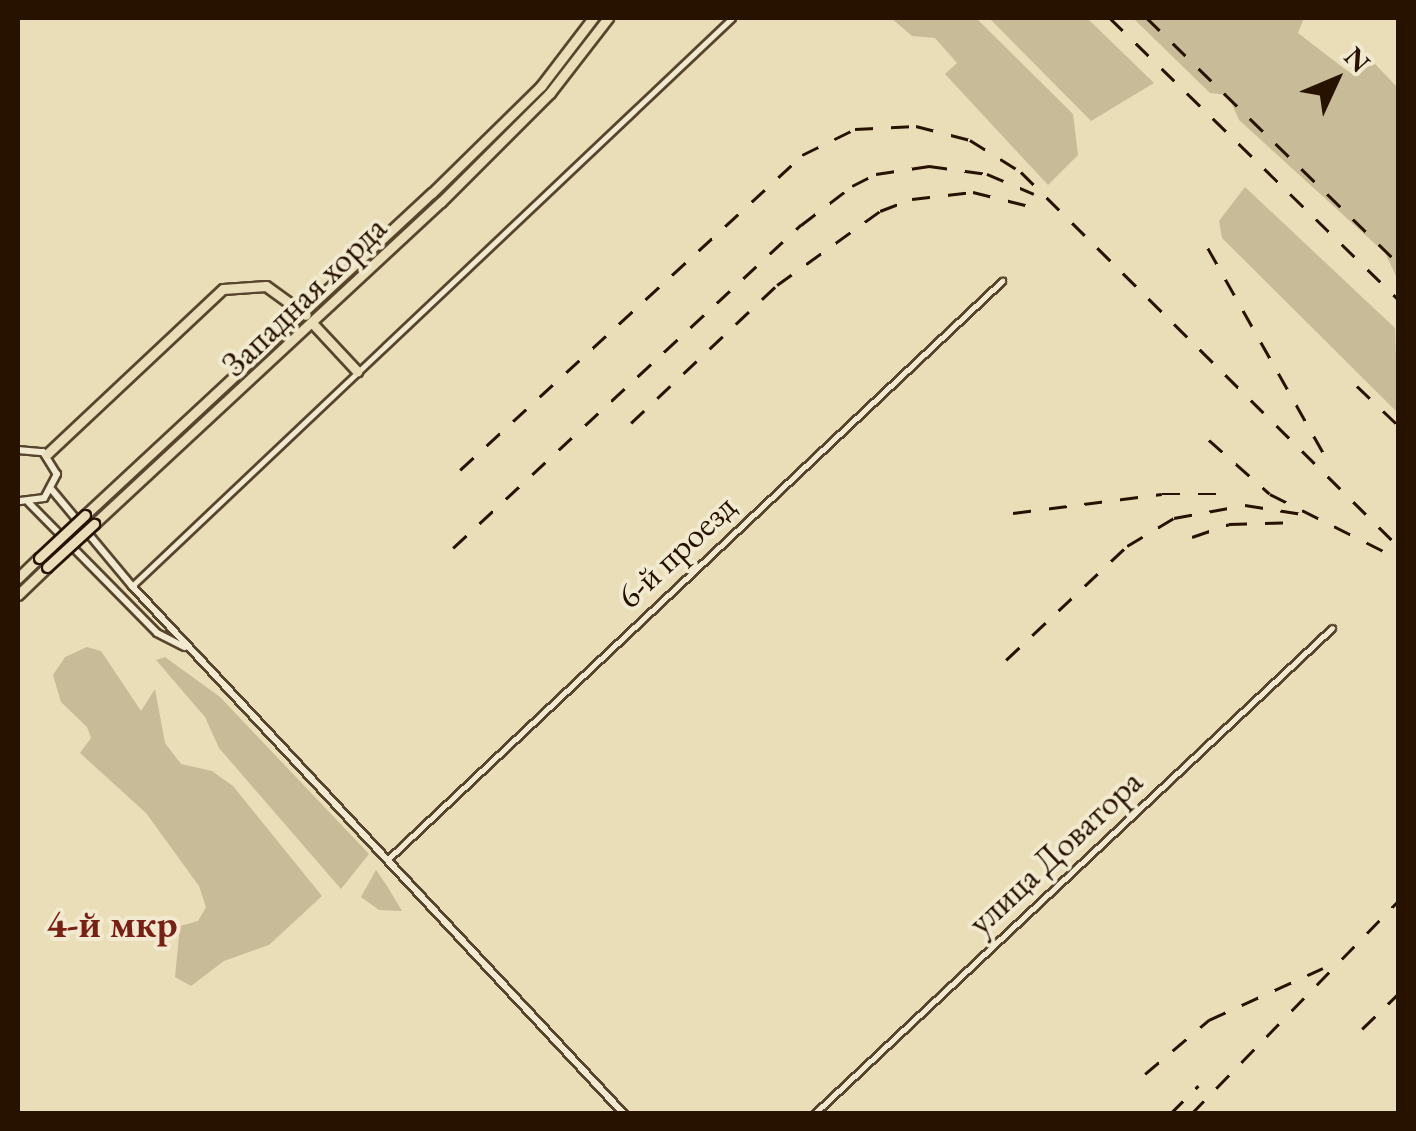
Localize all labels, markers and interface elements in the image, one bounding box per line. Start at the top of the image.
north arrow [1286,30,1386,130]
text: N [1337,39,1378,80]
street label: Западная хорда [213,207,395,385]
street label: 6-й проезд [608,485,744,617]
street label: улица Доватора [959,761,1151,943]
district label: 4-й мкр [47,901,177,947]

